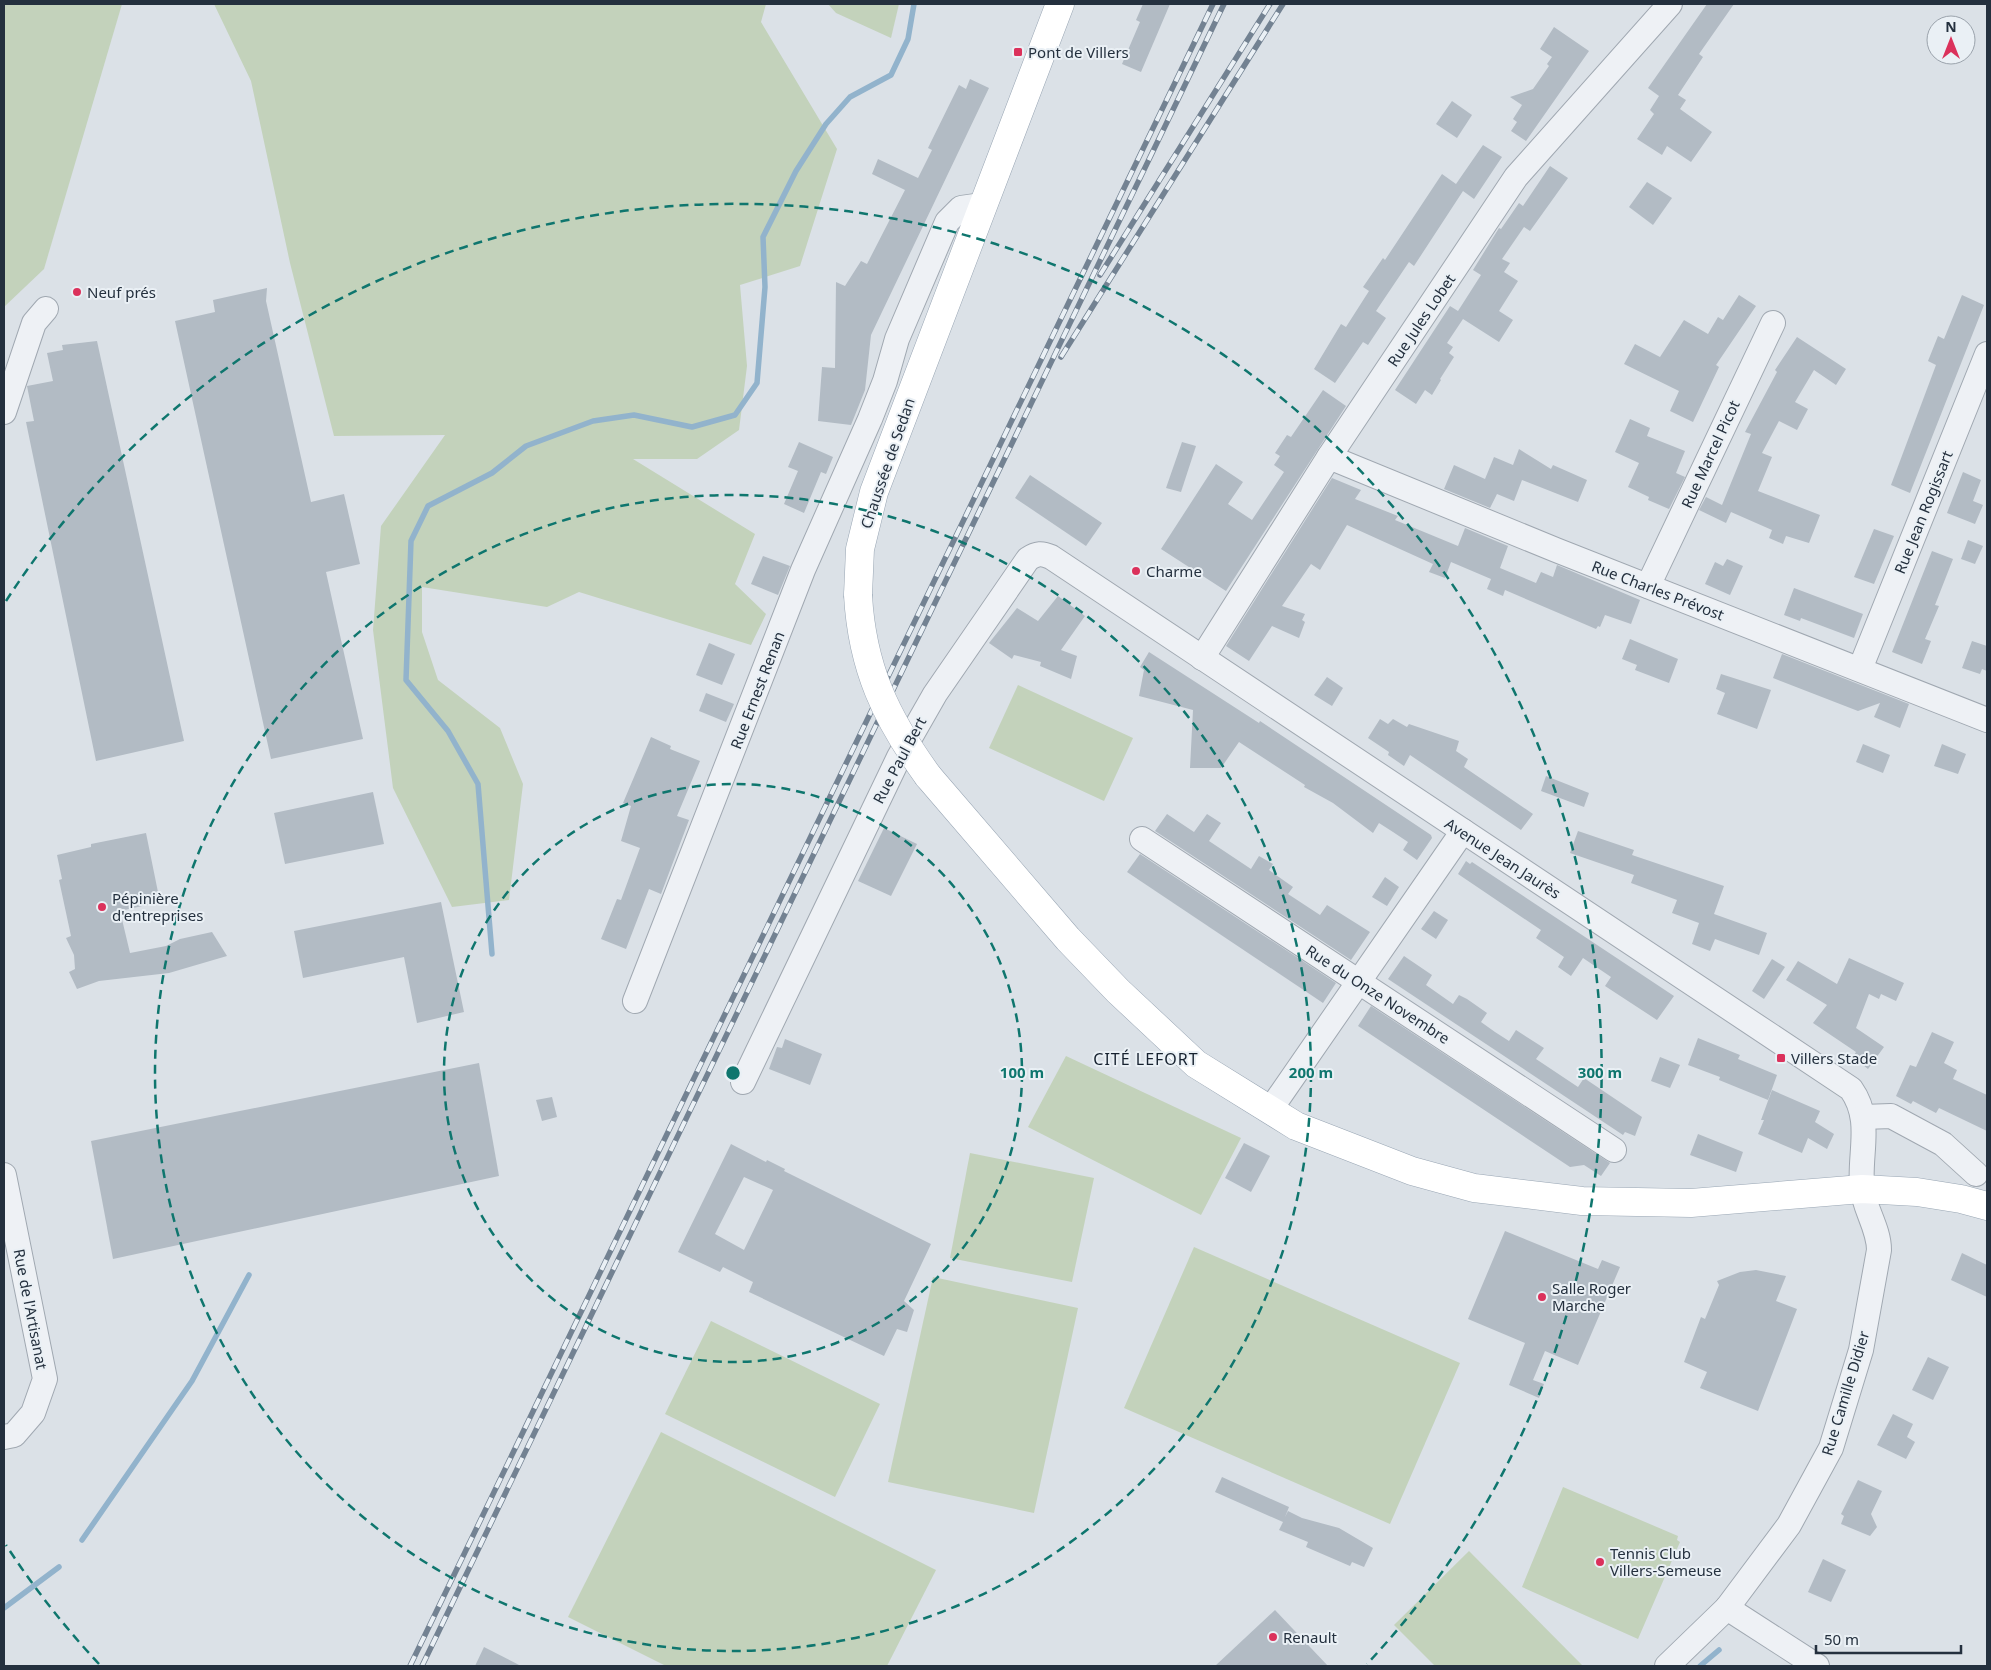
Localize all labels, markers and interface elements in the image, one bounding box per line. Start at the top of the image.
north arrow [1926,15,1976,65]
text: N [1945,17,1957,36]
place label: Pont de Villers [1028,42,1129,62]
marker: Pont de Villers [1012,46,1024,58]
street label: Rue Jules Lobet [1383,269,1460,370]
place label: Neuf prés [87,282,156,302]
marker: Neuf prés [71,286,83,298]
street label: Chaussée de Sedan [855,395,919,531]
street label: Rue Marcel Picot [1676,396,1744,511]
street label: Rue Jean Rogissart [1889,447,1957,576]
street label: Rue Charles Prévost [1589,556,1728,625]
place label: Charme [1146,561,1202,581]
marker: Charme [1130,565,1142,577]
street label: Rue Ernest Renan [725,628,789,752]
street label: Rue Paul Bert [868,713,930,807]
street label: Avenue Jean Jaurès [1441,813,1565,903]
place label: Pépinière d'entreprises [112,888,203,925]
marker: Pépinière d'entreprises [96,901,108,913]
street label: Rue du Onze Novembre [1302,940,1454,1048]
district label: CITÉ LEFORT [1093,1048,1199,1070]
place label: Villers Stade [1791,1048,1877,1068]
marker: Villers Stade [1775,1052,1787,1064]
text: 100 m [1000,1062,1044,1082]
text: 200 m [1289,1062,1333,1082]
text: 300 m [1578,1062,1622,1082]
centre of rings [724,1064,742,1082]
street label: Rue de l'Artisanat [9,1247,53,1372]
place label: Salle Roger Marche [1552,1278,1631,1315]
marker: Salle Roger Marche [1536,1291,1548,1303]
street label: Rue Camille Didier [1817,1328,1873,1458]
place label: Tennis Club Villers-Semeuse [1610,1543,1721,1580]
marker: Tennis Club Villers-Semeuse [1594,1556,1606,1568]
scale bar [1816,1622,1961,1654]
place label: Renault [1283,1627,1338,1647]
text: 50 m [1824,1629,1859,1649]
marker: Renault [1267,1631,1279,1643]

